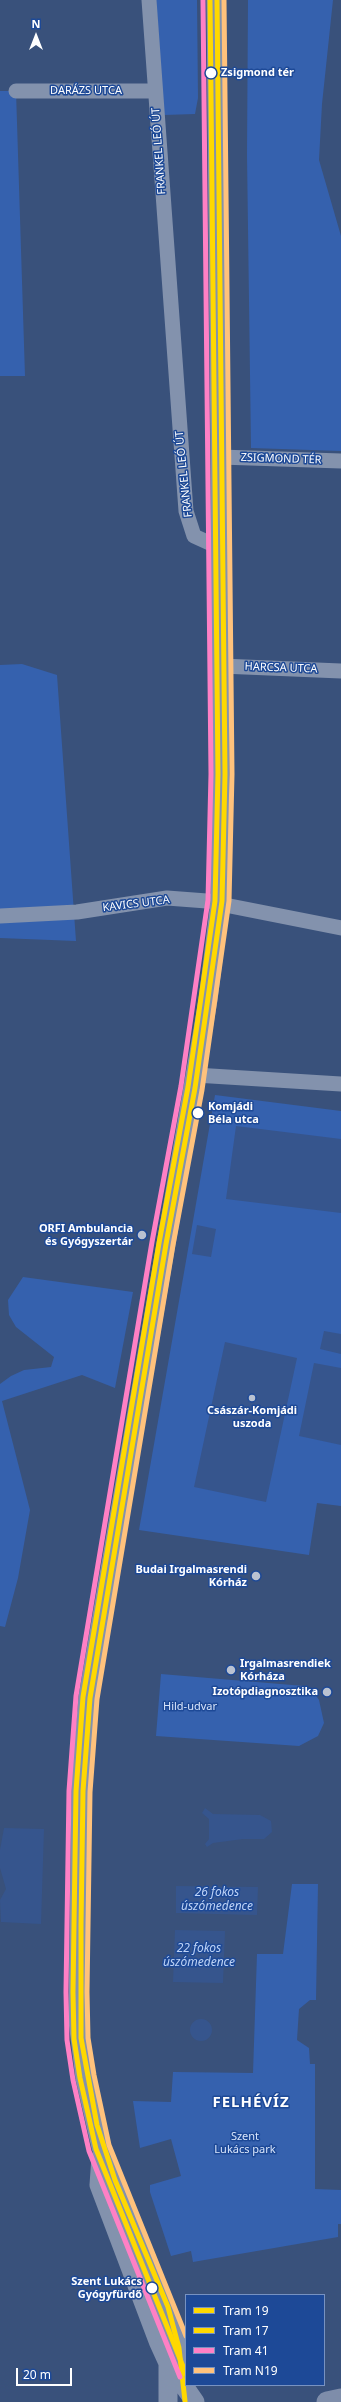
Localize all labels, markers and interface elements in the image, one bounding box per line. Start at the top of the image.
north arrow [16,16,56,56]
text: N [32,16,40,31]
marker: Zsigmond tér [204,66,218,80]
place label: Zsigmond tér [221,66,294,80]
street label: DARÁZS UTCA [50,84,122,98]
street label: FRANKEL LEÓ ÚT [149,107,169,195]
street label: FRANKEL LEÓ ÚT [173,430,195,518]
street label: ZSIGMOND TÉR [240,451,322,467]
street label: HARCSA UTCA [244,660,318,676]
street label: KAVICS UTCA [102,893,170,915]
place label: Komjádi Béla utca [208,1100,259,1126]
marker: Komjádi Béla utca [191,1106,205,1120]
place label: ORFI Ambulancia és Gyógyszertár [39,1222,133,1248]
marker: ORFI Ambulancia és Gyógyszertár [136,1229,148,1241]
marker: Császár-Komjádi uszoda [247,1393,257,1403]
place label: Császár-Komjádi uszoda [207,1404,297,1430]
place label: Budai Irgalmasrendi Kórház [135,1563,247,1589]
marker: Budai Irgalmasrendi Kórház [250,1570,262,1582]
place label: Irgalmasrendiek Kórháza [240,1657,331,1683]
marker: Irgalmasrendiek Kórháza [225,1664,237,1676]
place label: Izotópdiagnosztika [213,1685,318,1699]
marker: Izotópdiagnosztika [321,1686,333,1698]
park label: Hild-udvar [163,1700,217,1714]
water label: 26 fokos úszómedence [181,1886,253,1914]
water label: 22 fokos úszómedence [163,1942,235,1970]
district label: FELHÉVÍZ [212,2094,290,2112]
park label: Szent Lukács park [214,2130,276,2156]
place label: Szent Lukács Gyógyfürdő [71,2275,142,2301]
marker: Szent Lukács Gyógyfürdő [145,2281,159,2295]
legend [185,2294,325,2386]
text: Tram 19 [223,2302,269,2319]
text: Tram 17 [223,2322,269,2339]
text: Tram 41 [223,2342,269,2359]
scale bar [18,2360,74,2386]
text: Tram N19 [223,2362,278,2379]
text: 20 m [23,2366,51,2383]

